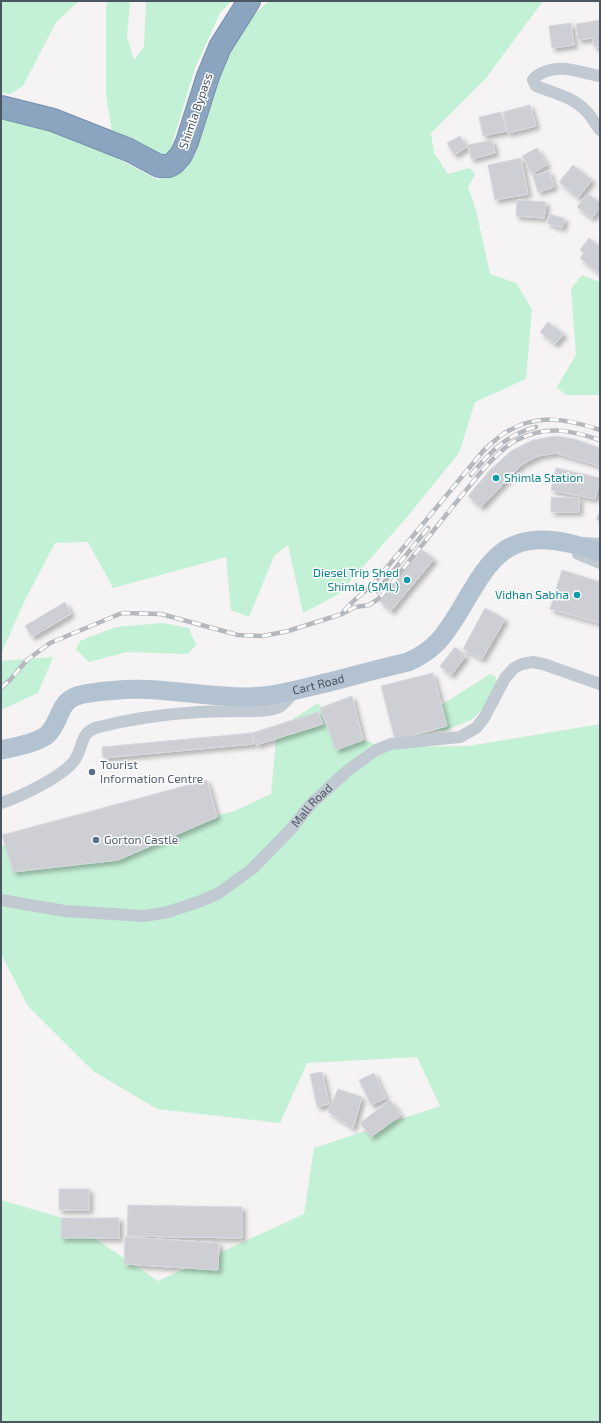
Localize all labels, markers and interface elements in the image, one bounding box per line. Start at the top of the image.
street label: Shimla Bypass [175,71,215,151]
place label: Shimla Station [504,470,583,484]
marker: Shimla Station [491,473,501,483]
place label: Diesel Trip Shed Shimla (SML) [313,565,399,593]
marker: Diesel Trip Shed Shimla (SML) [402,575,412,585]
place label: Vidhan Sabha [495,587,569,601]
marker: Vidhan Sabha [572,590,582,600]
street label: Cart Road [291,670,346,697]
place label: Tourist Information Centre [100,757,203,785]
marker: Tourist Information Centre [87,767,97,777]
street label: Mall Road [287,780,335,829]
place label: Gorton Castle [104,832,178,846]
marker: Gorton Castle [91,835,101,845]

